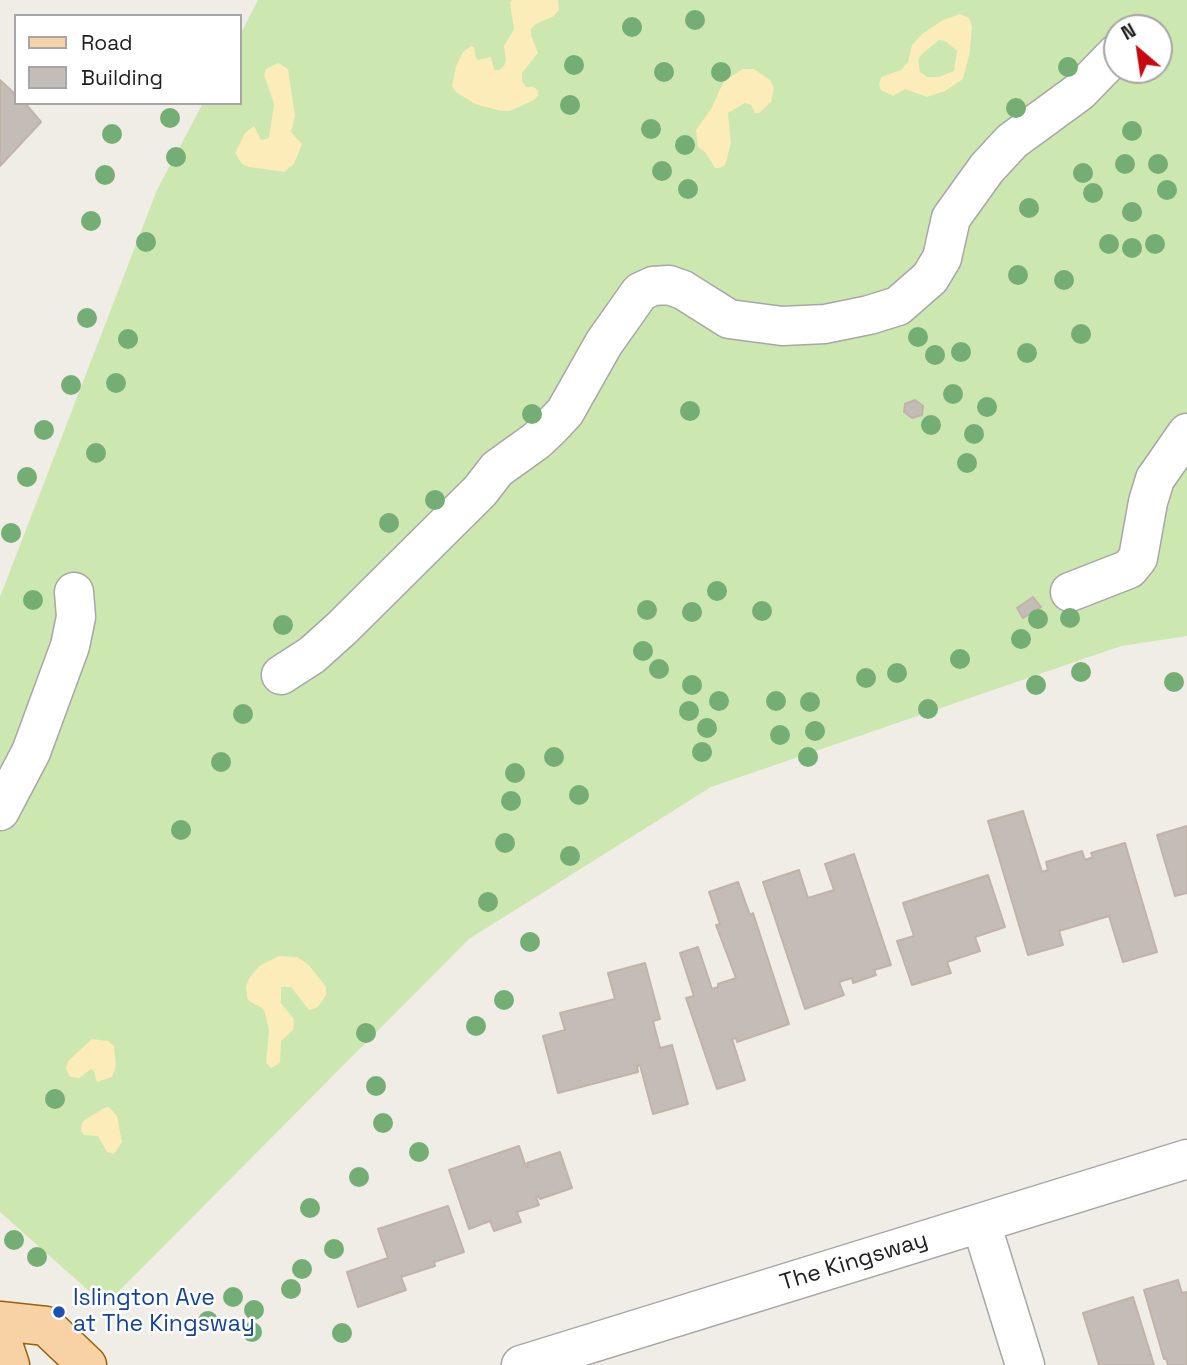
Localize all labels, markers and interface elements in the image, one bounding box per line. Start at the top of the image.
legend [14,14,242,105]
north arrow [1103,14,1173,84]
text: N [1117,18,1140,46]
text: Road [81,29,133,56]
text: Building [81,64,163,91]
street label: The Kingsway [777,1226,931,1298]
place label: Islington Ave at The Kingsway [73,1285,255,1339]
marker: Islington Ave at The Kingsway [51,1304,67,1320]

